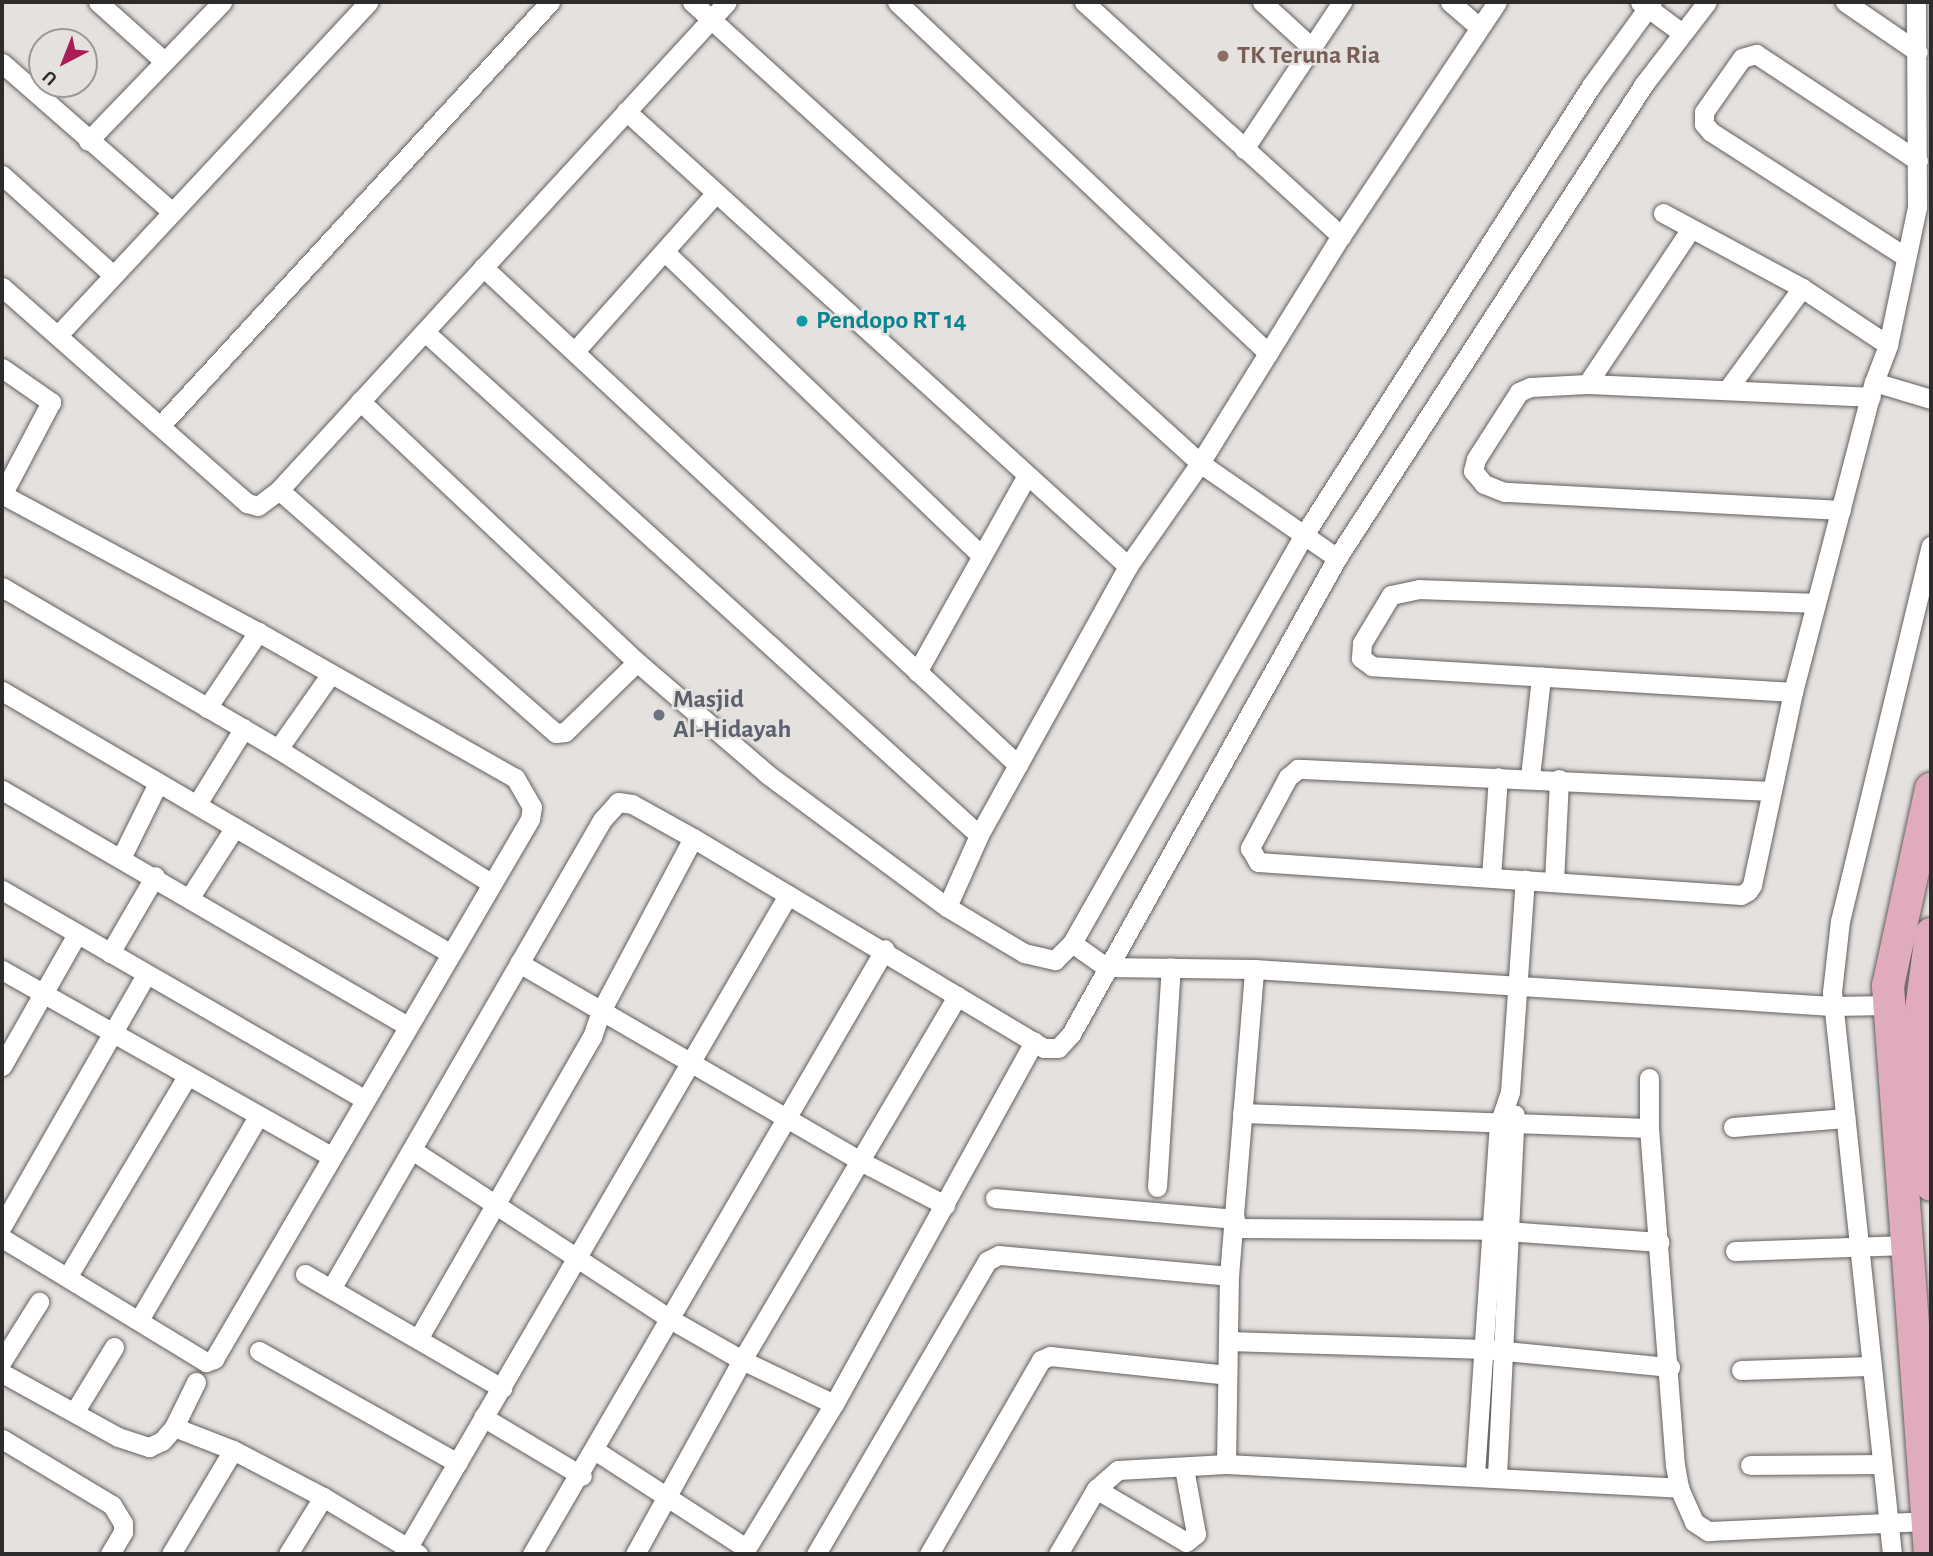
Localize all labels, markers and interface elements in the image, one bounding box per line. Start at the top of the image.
north arrow [28,28,98,98]
place label: TK Teruna Ria [1237,40,1380,72]
marker: TK Teruna Ria [1215,48,1231,64]
text: U [39,66,61,89]
place label: Pendopo RT 14 [816,305,966,337]
marker: Pendopo RT 14 [794,313,810,329]
place label: Masjid Al-Hidayah [673,684,791,746]
marker: Masjid Al-Hidayah [651,707,667,723]

